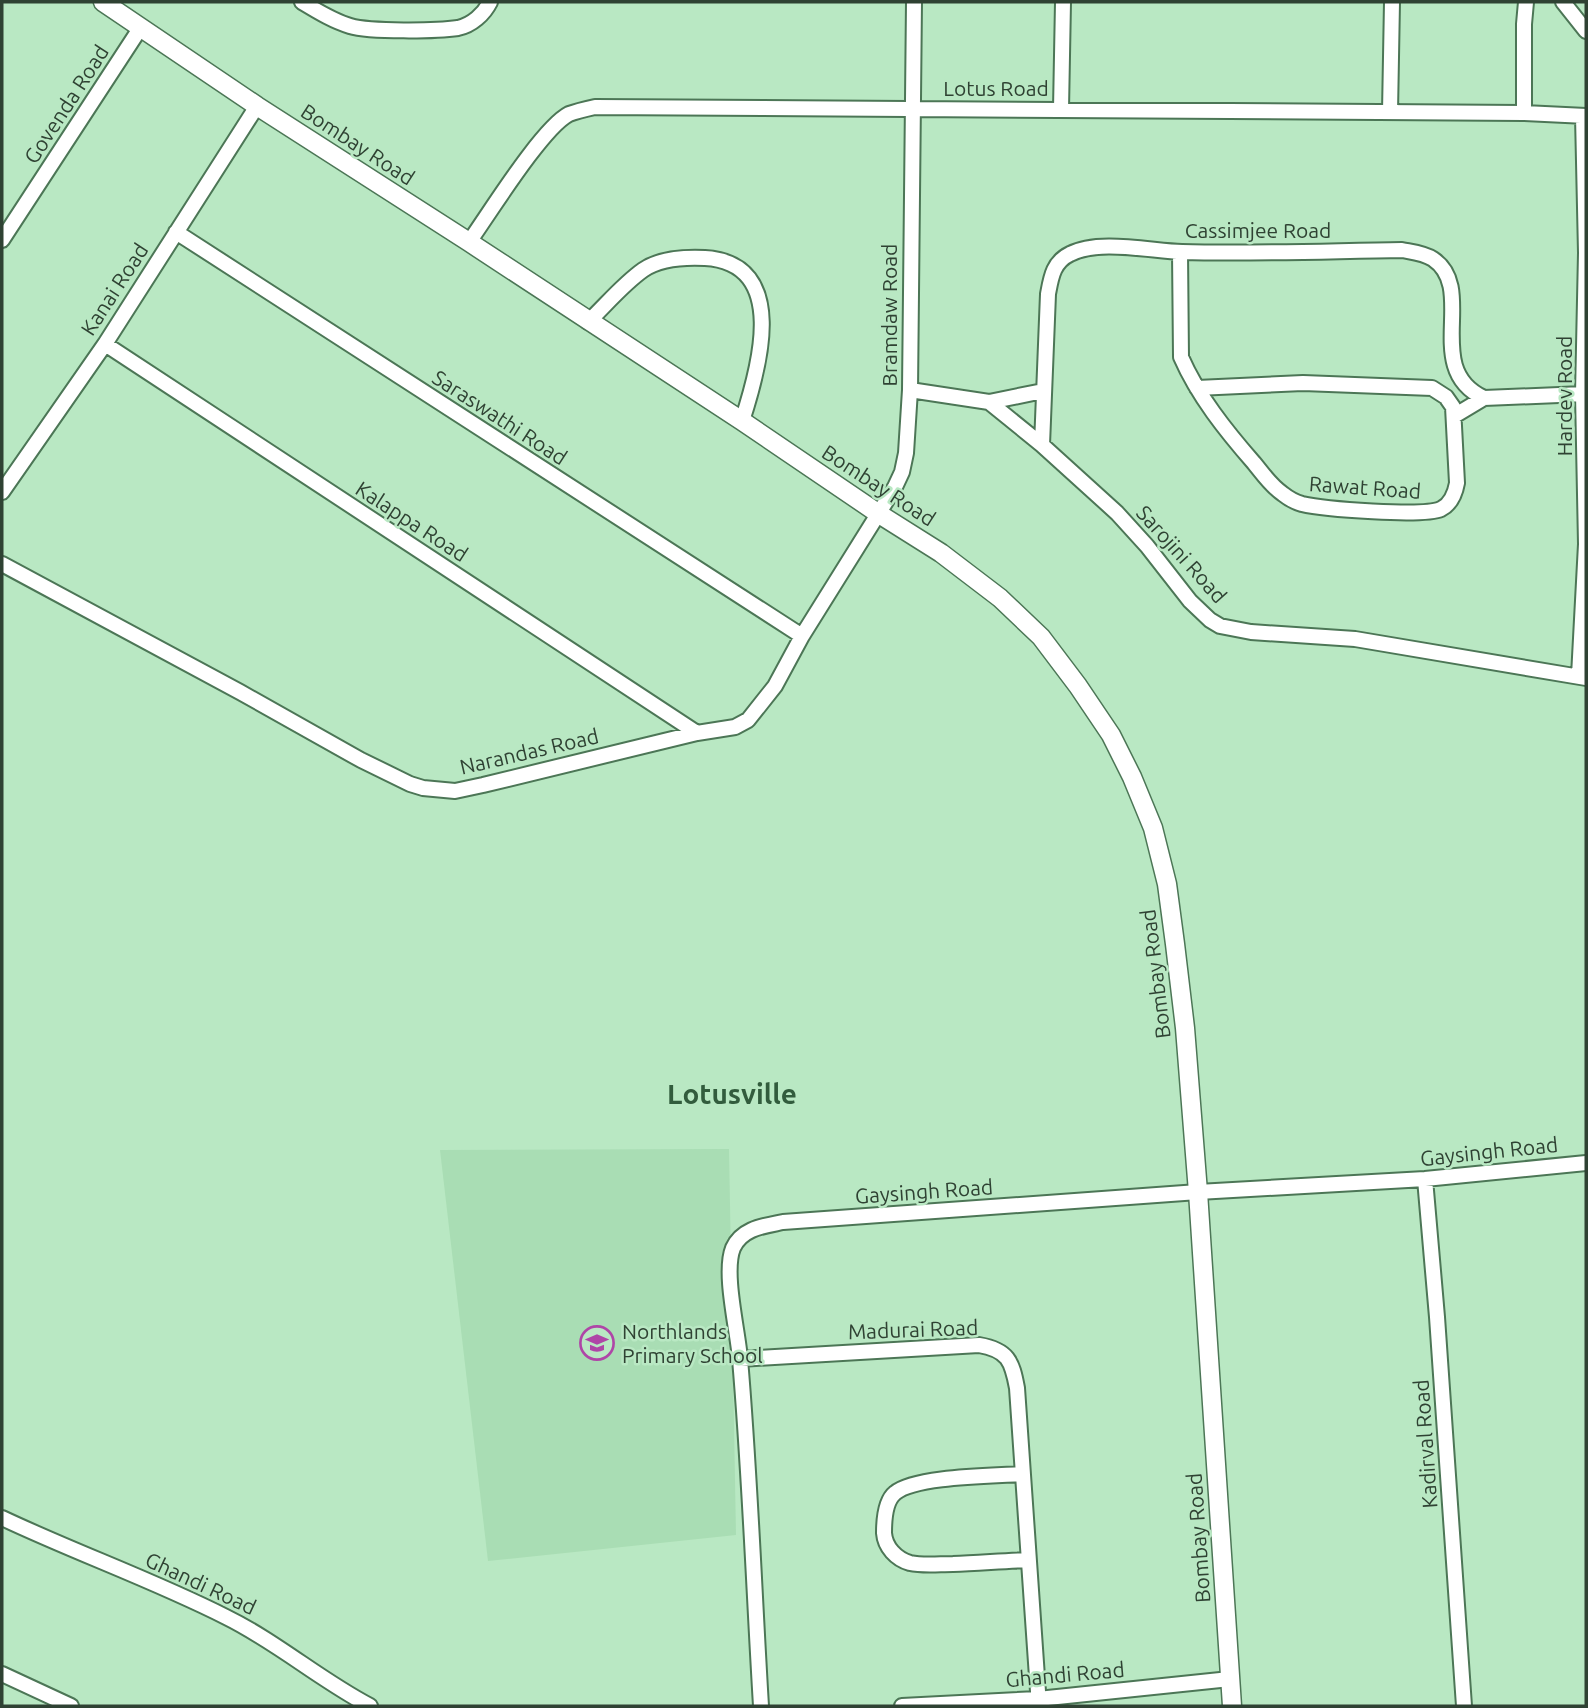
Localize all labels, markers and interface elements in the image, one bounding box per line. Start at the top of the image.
street label: Govenda Road [19,40,113,168]
street label: Lotus Road [943,76,1049,100]
street label: Bombay Road [297,98,419,190]
street label: Cassimjee Road [1185,218,1331,242]
street label: Kanai Road [75,239,153,339]
street label: Bramdaw Road [877,244,901,386]
street label: Hardev Road [1552,336,1576,456]
street label: Saraswathi Road [428,365,572,469]
street label: Bombay Road [818,439,940,531]
street label: Rawat Road [1308,471,1422,503]
street label: Kalappa Road [352,476,472,566]
street label: Sarojini Road [1132,500,1232,608]
street label: Narandas Road [457,723,601,779]
street label: Bombay Road [1135,908,1175,1040]
district label: Lotusville [667,1078,797,1109]
street label: Gaysingh Road [1419,1132,1559,1170]
street label: Gaysingh Road [854,1174,994,1208]
street label: Madurai Road [847,1315,979,1343]
place label: Northlands Primary School [622,1319,763,1367]
school or university icon: Northlands Primary School [578,1324,616,1362]
street label: Kadirval Road [1409,1379,1441,1509]
street label: Bombay Road [1181,1472,1215,1604]
street label: Ghandi Road [142,1547,260,1619]
street label: Ghandi Road [1005,1657,1125,1691]

